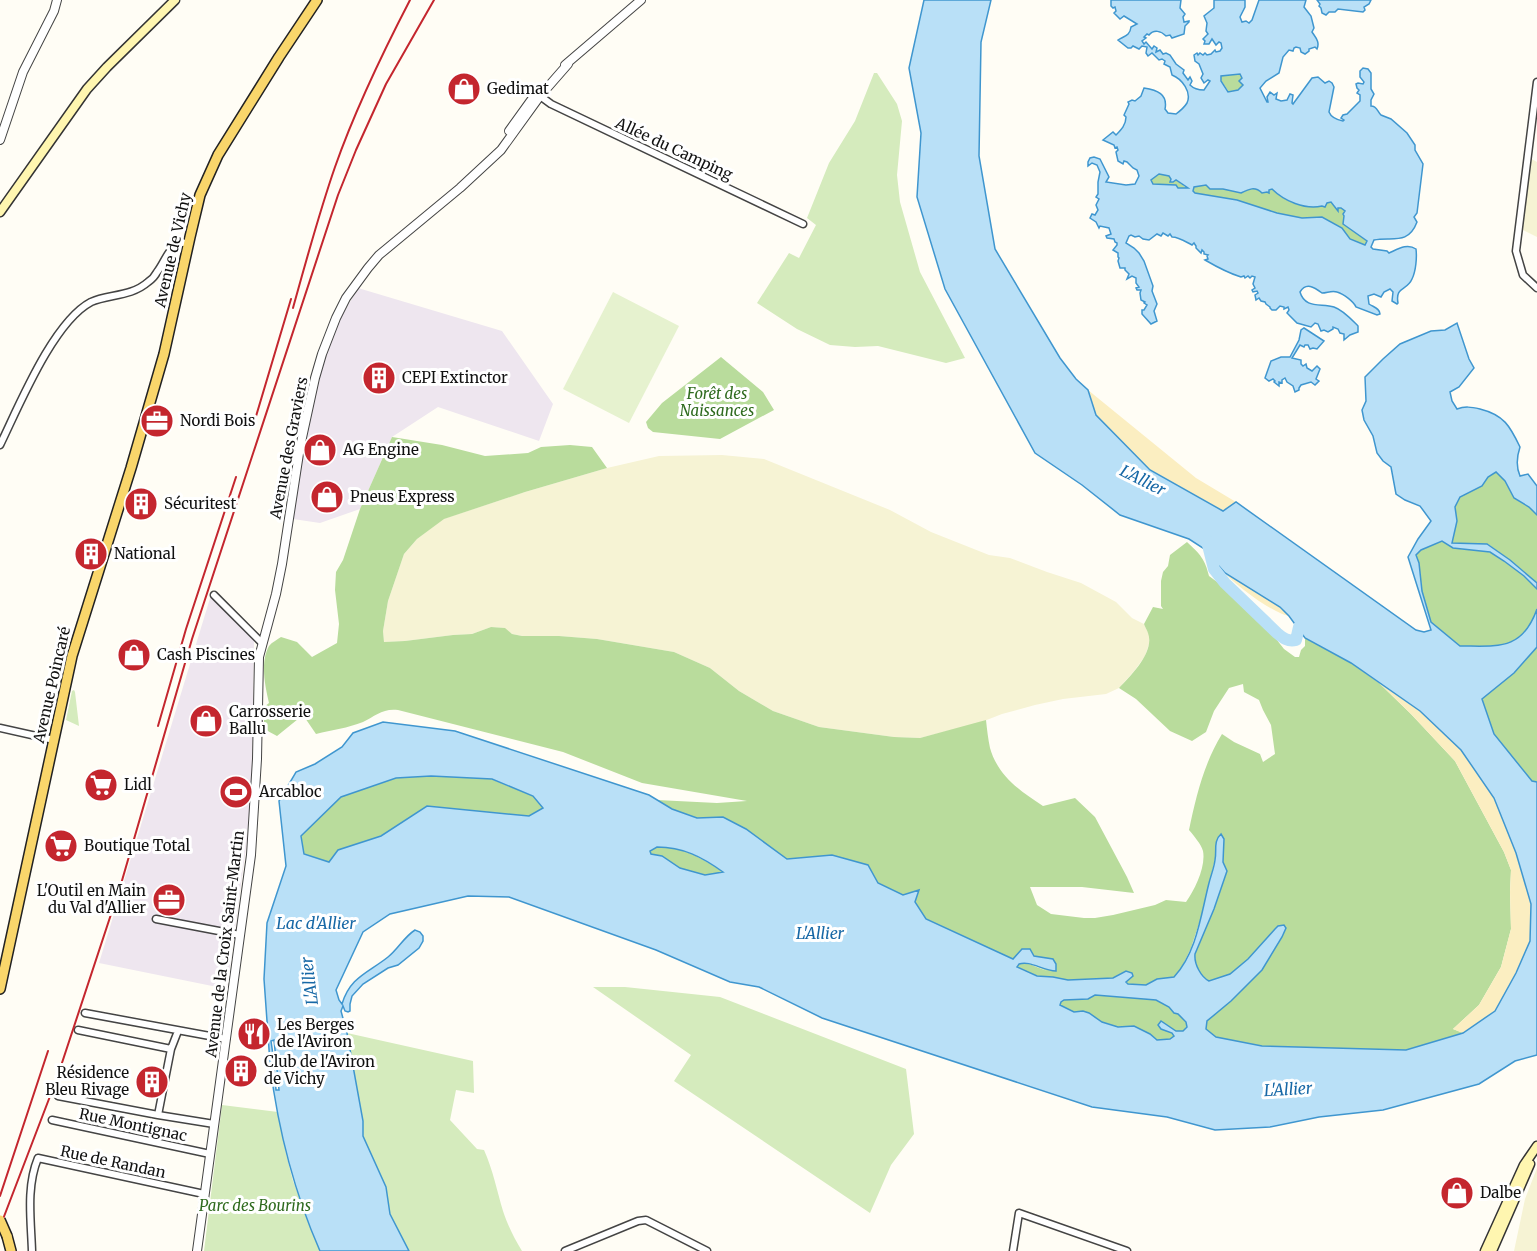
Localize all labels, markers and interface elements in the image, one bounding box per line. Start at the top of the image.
shop icon: Gedimat [446,71,482,107]
place label: Gedimat [487,79,549,98]
street label: Allée du Camping [612,113,736,184]
street label: Avenue de Vichy [150,190,195,310]
building icon: CEPI Extinctor [361,360,397,396]
place label: CEPI Extinctor [402,368,508,387]
street label: Avenue des Graviers [265,375,312,522]
park label: Forêt des Naissances [680,384,754,420]
office icon: Nordi Bois [139,403,175,439]
place label: Nordi Bois [180,411,255,430]
shop icon: AG Engine [302,432,338,468]
place label: AG Engine [342,440,419,459]
water label: L'Allier [1117,460,1169,500]
shop icon: Pneus Express [309,479,345,515]
building icon: Sécuritest [123,486,159,522]
place label: Pneus Express [350,487,455,506]
place label: Sécuritest [164,494,236,513]
building icon: National [73,536,109,572]
place label: National [114,544,176,563]
street label: Avenue Poincaré [29,625,74,746]
shop icon: Cash Piscines [116,637,152,673]
place label: Cash Piscines [157,645,255,664]
place label: Carrosserie Ballu [229,702,311,738]
shop icon: Carrosserie Ballu [188,703,224,739]
supermarket icon: Lidl [83,767,119,803]
sports icon: Arcabloc [218,774,254,810]
place label: Lidl [124,775,152,794]
place label: Arcabloc [258,782,322,801]
supermarket icon: Boutique Total [43,828,79,864]
street label: Avenue de la Croix Saint-Martin [201,829,248,1059]
place label: Boutique Total [84,836,191,855]
place label: L'Outil en Main du Val d'Allier [37,881,146,917]
office icon: L'Outil en Main du Val d'Allier [151,882,187,918]
water label: Lac d'Allier [276,913,356,933]
water label: L'Allier [796,923,845,943]
water label: L'Allier [296,955,322,1006]
place label: Les Berges de l'Aviron [277,1015,354,1051]
restaurant icon: Les Berges de l'Aviron [236,1016,272,1052]
place label: Club de l'Aviron de Vichy [264,1052,375,1088]
building icon: Club de l'Aviron de Vichy [223,1053,259,1089]
place label: Résidence Bleu Rivage [45,1063,129,1099]
building icon: Résidence Bleu Rivage [134,1064,170,1100]
water label: L'Allier [1263,1078,1313,1100]
street label: Rue Montignac [77,1104,189,1145]
street label: Rue de Randan [59,1141,168,1182]
shop icon: Dalbe [1439,1175,1475,1211]
place label: Dalbe [1480,1183,1521,1202]
park label: Parc des Bourins [199,1196,311,1215]

